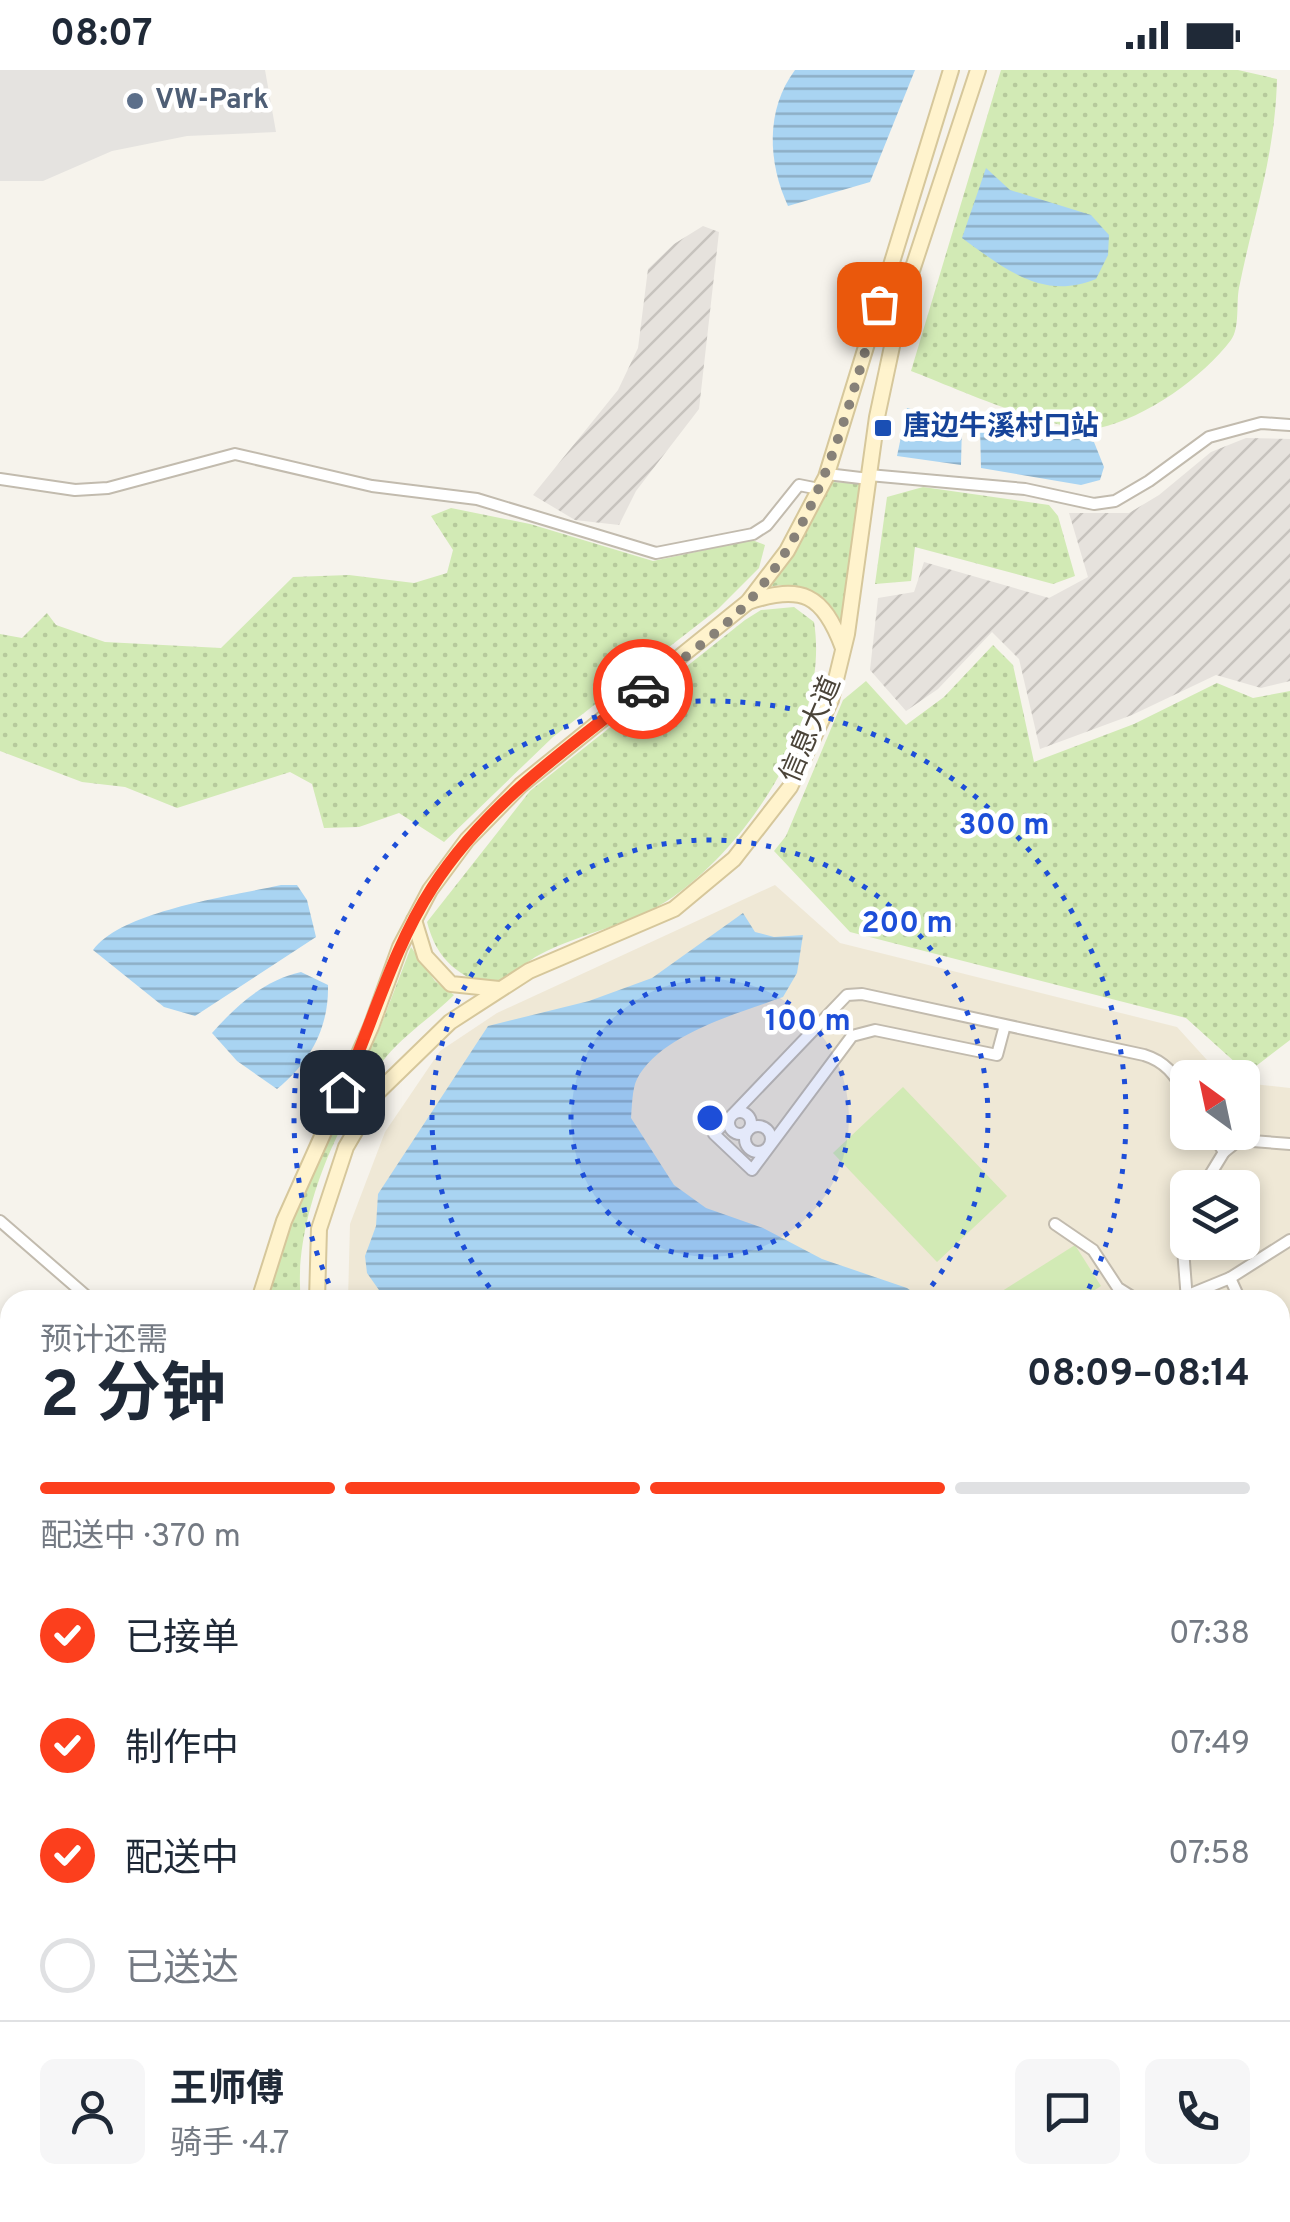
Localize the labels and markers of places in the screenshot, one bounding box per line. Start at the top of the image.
place label: VW-Park [155,83,269,119]
marker: VW-Park [124,90,146,112]
pin [837,262,922,347]
place label: 唐边牛溪村口站 [903,410,1099,446]
marker: 唐边牛溪村口站 [872,417,894,439]
pin [300,1050,385,1135]
centre of rings [692,1100,728,1136]

